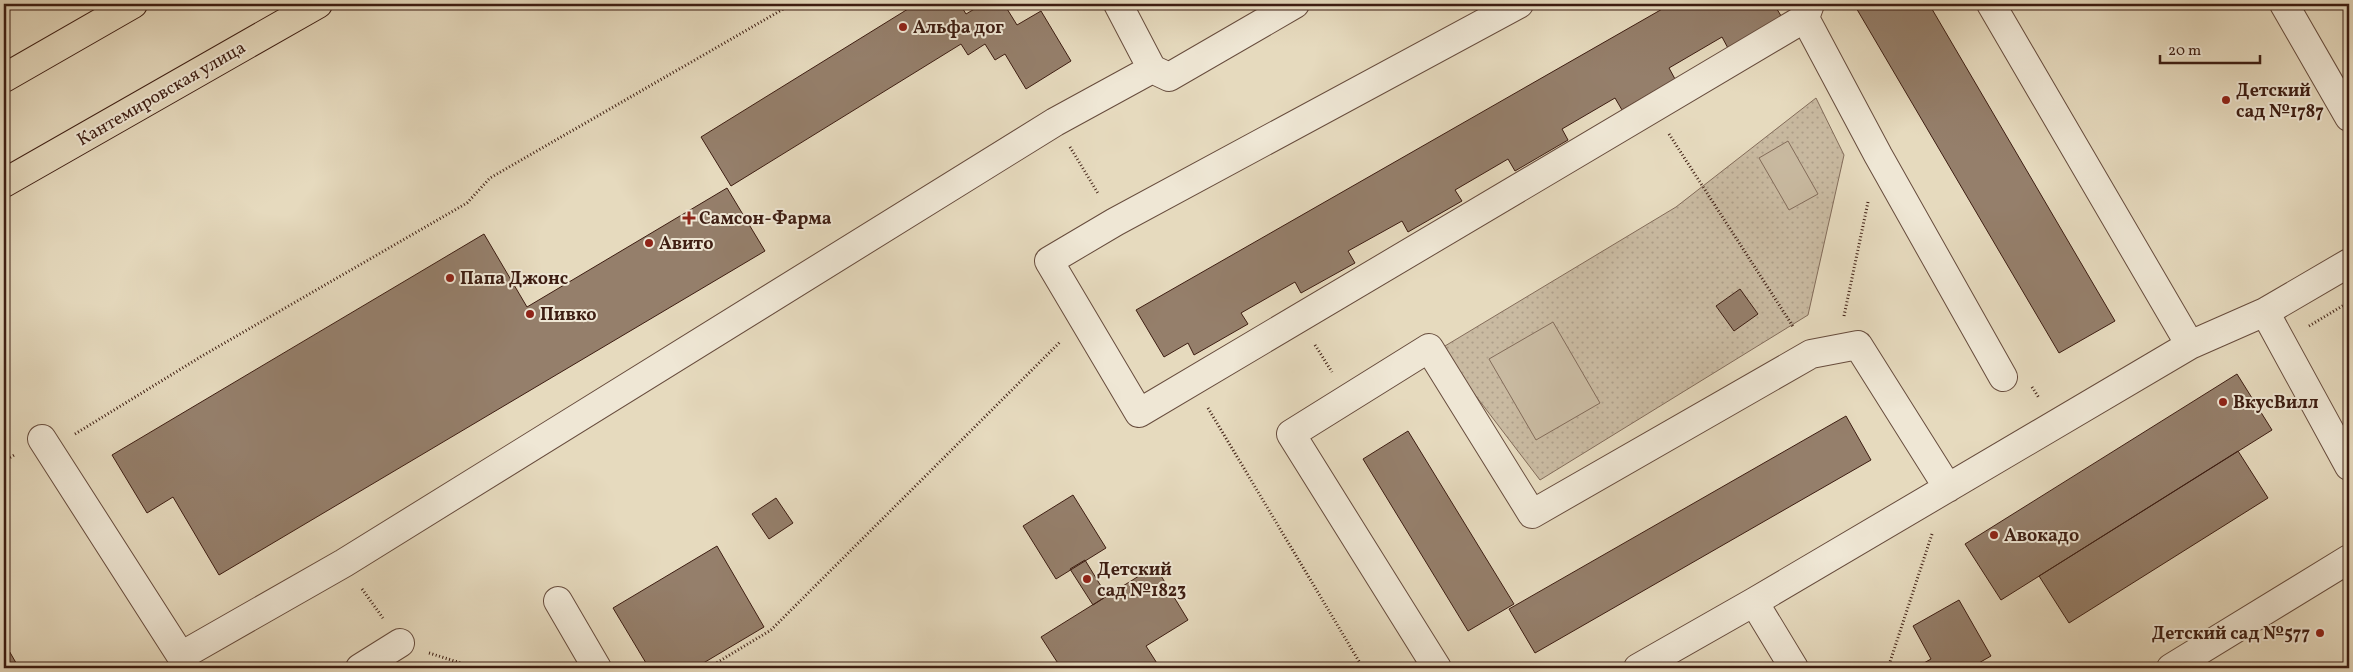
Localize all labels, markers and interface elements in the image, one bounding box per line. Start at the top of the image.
place label: Альфа дог [913,16,1004,41]
marker: Альфа дог [897,21,909,33]
scale bar [2160,32,2260,64]
street label: Кантемировская улица [73,36,251,153]
text: 20 m [2168,41,2201,62]
place label: Детский сад №1787 [2236,79,2324,125]
marker: Детский сад №1787 [2220,94,2232,106]
place label: Самсон-Фарма [699,207,832,232]
marker: Самсон-Фарма [683,212,695,224]
place label: Авито [659,232,714,257]
marker: Авито [643,237,655,249]
place label: Папа Джонс [460,267,568,292]
marker: Папа Джонс [444,272,456,284]
place label: Пивко [540,303,596,328]
marker: Пивко [524,308,536,320]
place label: ВкусВилл [2233,391,2318,416]
marker: ВкусВилл [2217,396,2229,408]
place label: Авокадо [2004,524,2079,549]
marker: Авокадо [1988,529,2000,541]
place label: Детский сад №1823 [1097,558,1186,604]
marker: Детский сад №1823 [1081,573,1093,585]
place label: Детский сад №577 [2152,622,2310,647]
marker: Детский сад №577 [2314,627,2326,639]

